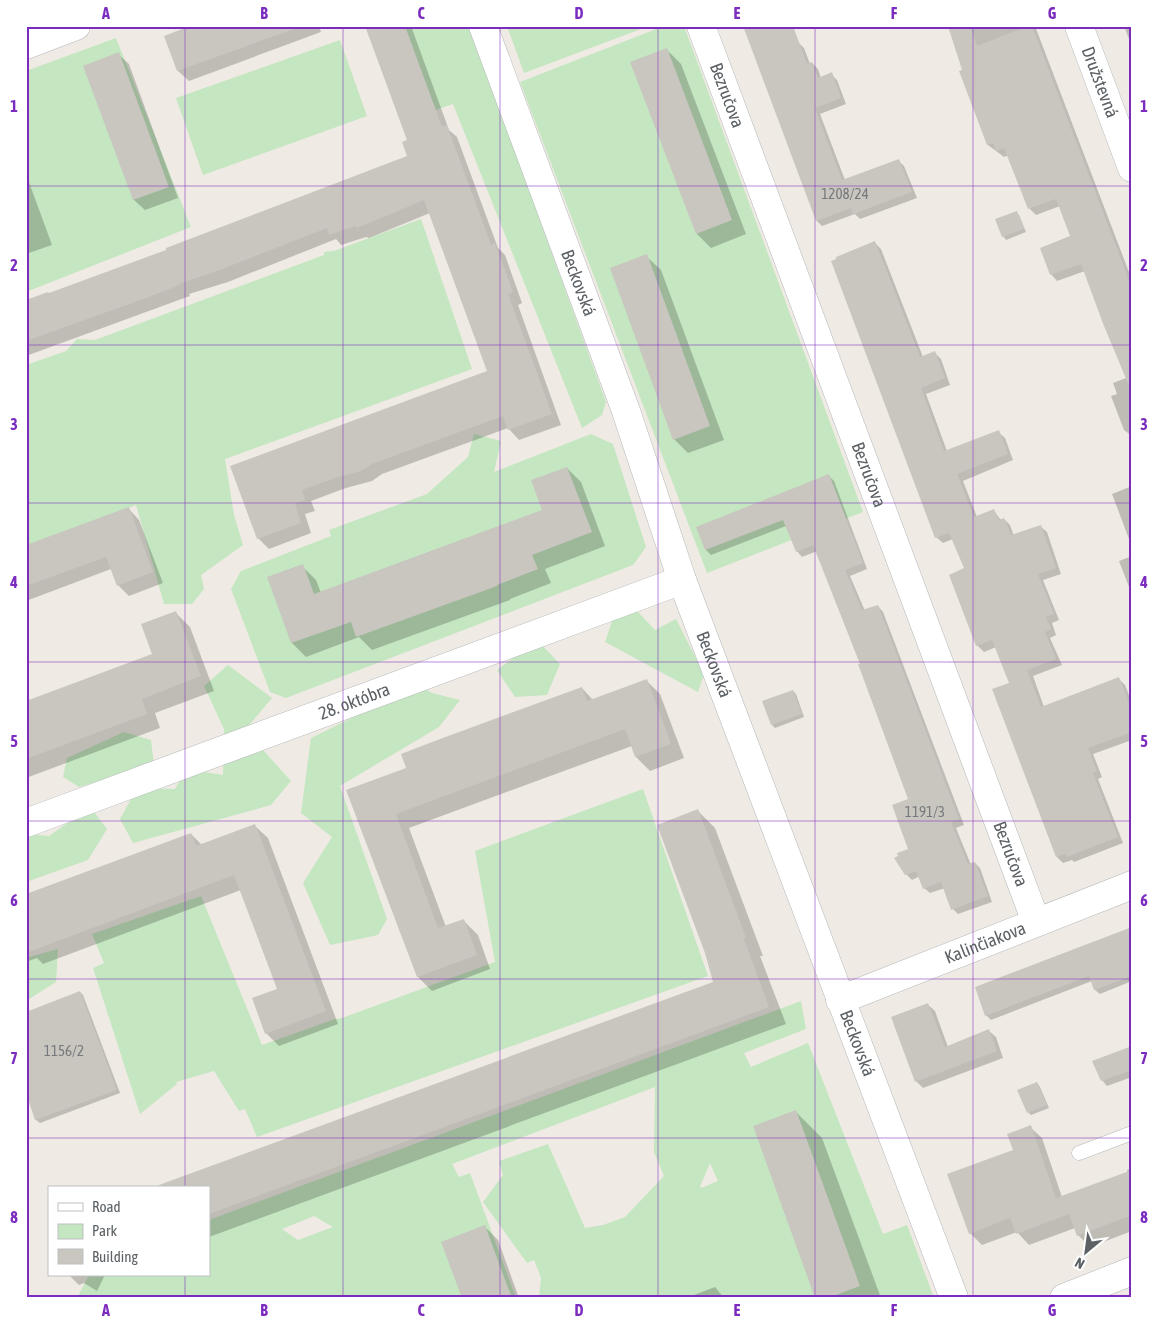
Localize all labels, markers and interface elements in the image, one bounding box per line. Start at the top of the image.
text: A [101,4,110,22]
text: B [260,4,268,22]
text: C [417,4,425,22]
text: D [575,4,584,22]
text: E [734,4,741,22]
text: F [891,4,898,22]
text: G [1048,4,1057,22]
street label: Družstevná [1078,43,1123,121]
street label: Bezručova [706,60,749,131]
text: 1 [10,97,18,115]
text: 1 [1140,97,1148,115]
house number: 1208/24 [821,185,869,202]
street label: Beckovská [557,247,601,319]
text: 2 [10,256,18,274]
text: 2 [1140,256,1148,274]
text: 3 [10,415,18,433]
text: 3 [1140,415,1148,433]
street label: Bezručova [848,439,891,510]
text: 4 [9,573,18,591]
text: 4 [1139,573,1148,591]
street label: Beckovská [692,628,737,700]
street label: 28. októbra [316,678,393,724]
text: 5 [10,732,18,750]
text: 5 [1140,732,1148,750]
house number: 1191/3 [905,803,945,820]
street label: Bezručova [989,818,1033,889]
text: 6 [10,891,18,909]
text: 6 [1140,891,1148,909]
street label: Kalinčiakova [942,917,1028,968]
street label: Beckovská [836,1007,880,1079]
house number: 1156/2 [44,1042,84,1059]
text: 7 [10,1049,18,1067]
text: 7 [1140,1049,1148,1067]
legend [48,1186,210,1276]
text: Road [92,1198,121,1215]
text: 8 [10,1208,18,1226]
text: 8 [1140,1208,1148,1226]
text: Park [92,1222,117,1239]
north arrow [1060,1226,1110,1276]
text: Building [92,1248,138,1265]
text: N [1072,1254,1087,1272]
text: A [101,1301,110,1319]
text: B [260,1301,268,1319]
text: C [417,1301,425,1319]
text: D [575,1301,584,1319]
text: E [734,1301,741,1319]
text: F [891,1301,898,1319]
text: G [1048,1301,1057,1319]

